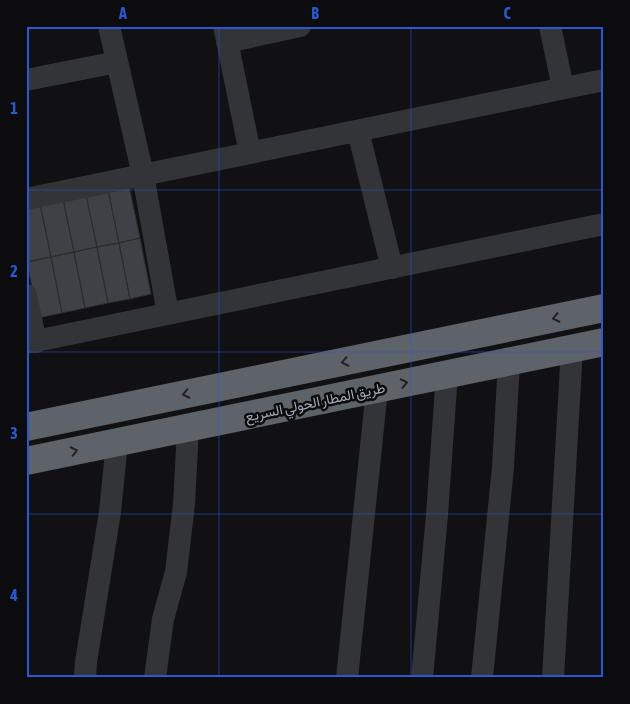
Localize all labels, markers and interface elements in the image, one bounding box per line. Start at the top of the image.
text: A [118,4,127,22]
text: B [311,4,319,22]
text: C [503,4,511,22]
text: 1 [10,99,18,117]
text: 2 [10,262,18,280]
one-way arrow [552,312,560,323]
one-way arrow [341,356,350,366]
one-way arrow [400,378,409,389]
street label: طريق المطار الحولي السريع [243,379,387,429]
one-way arrow [182,389,191,399]
text: 3 [10,424,18,442]
one-way arrow [70,447,78,457]
text: 4 [9,586,18,604]

